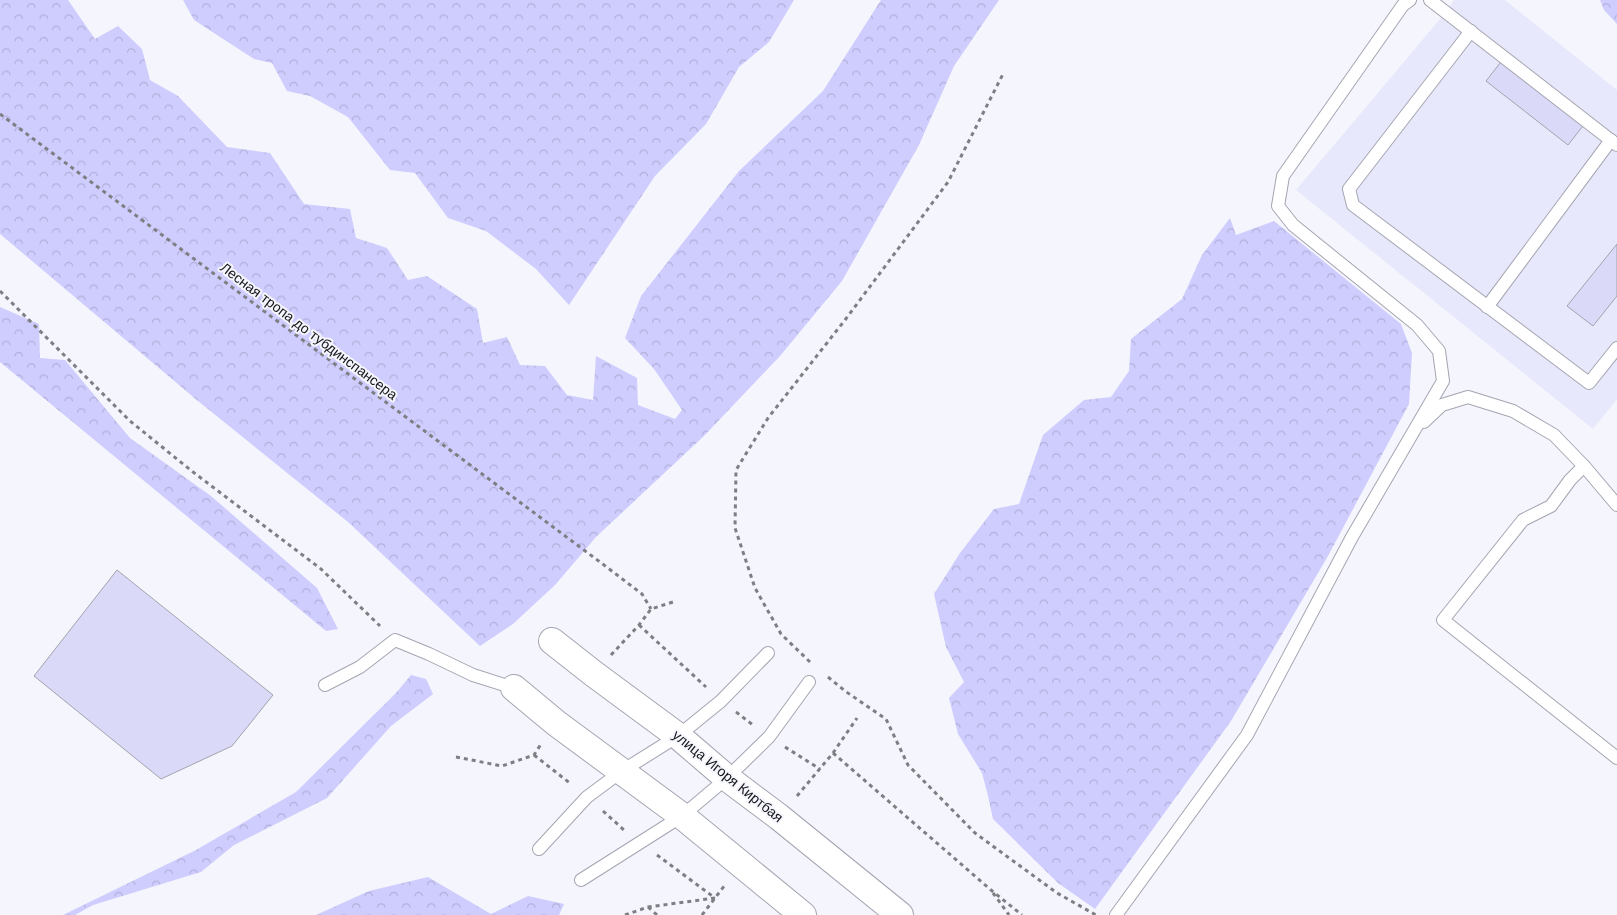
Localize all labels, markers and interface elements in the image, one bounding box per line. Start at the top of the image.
street label: Лесная тропа до тубдинспансера [217,259,401,403]
street label: улица Игоря Киртбая [670,727,786,825]

